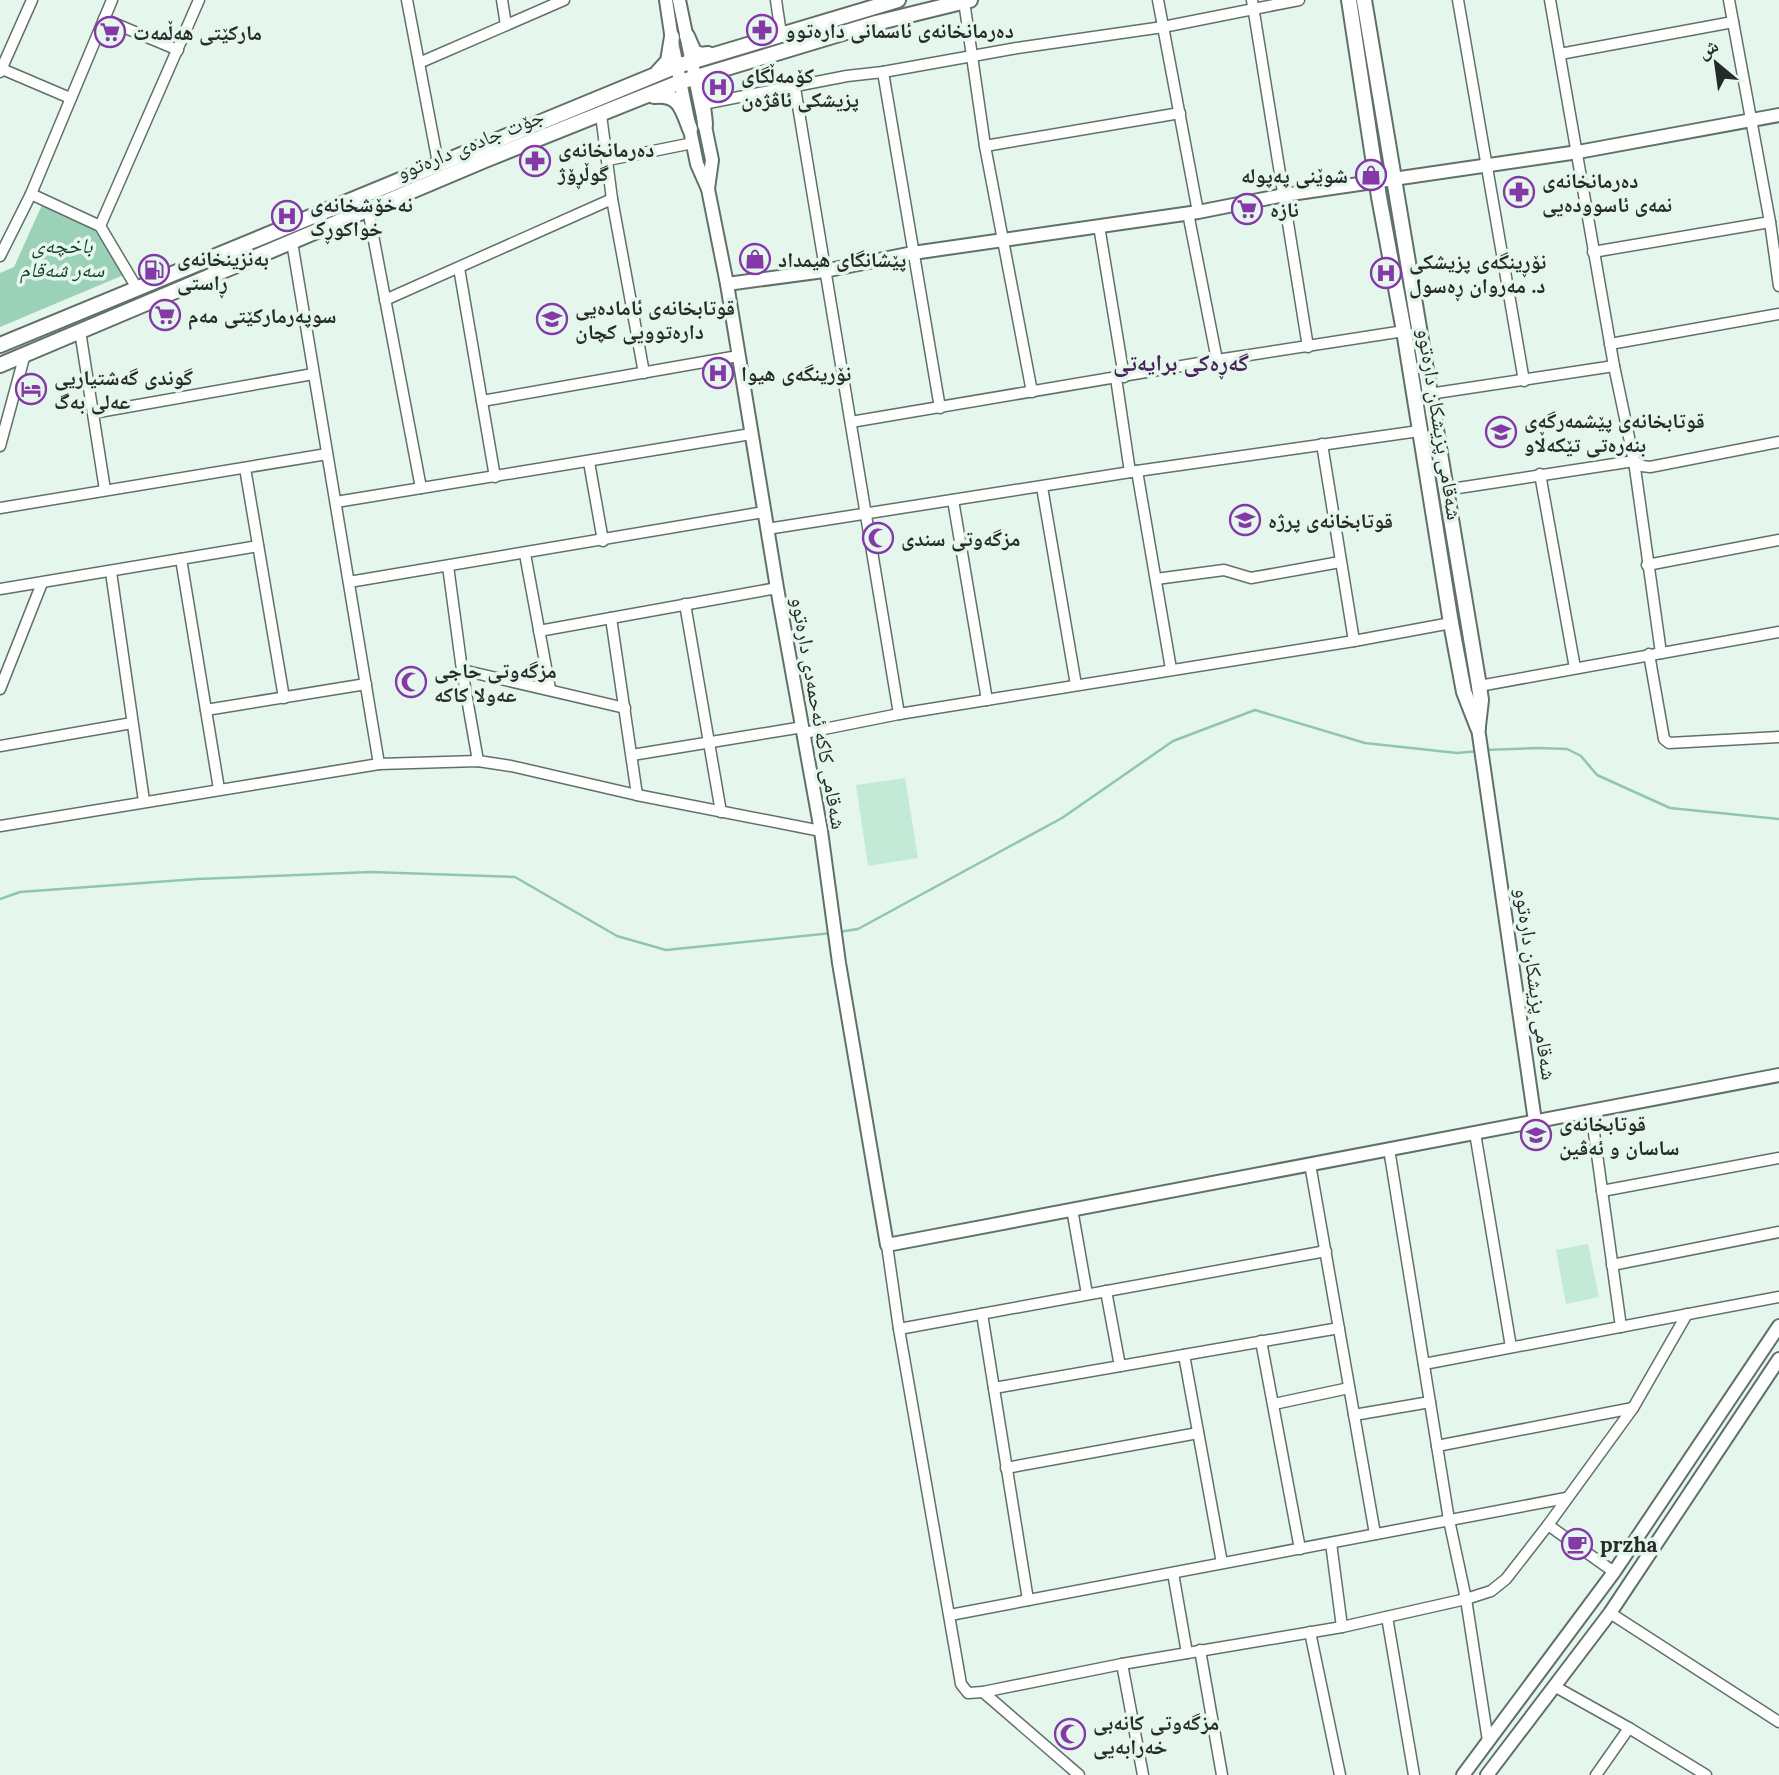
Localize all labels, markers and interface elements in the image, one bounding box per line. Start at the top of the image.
pharmacy icon: دەرمانخانەی ئاسمانی دارەتوو [745,13,779,47]
supermarket icon: مارکێتی هەڵمەت [93,15,127,49]
place label: دەرمانخانەی ئاسمانی دارەتوو [785,17,1014,44]
place label: مارکێتی هەڵمەت [133,19,262,46]
north arrow [1681,28,1751,98]
text: ش [1693,33,1722,64]
place label: کۆمەڵگای پزیشکی ئاڤژەن [741,62,859,113]
hospital icon: کۆمەڵگای پزیشکی ئاڤژەن [701,70,735,104]
street label: جۆت جادەی دارەتوو [392,102,548,186]
place label: دەرمانخانەی گوڵڕۆژ [557,136,655,190]
pharmacy icon: دەرمانخانەی گوڵڕۆژ [518,144,552,178]
shop icon: شوێنی پەپولە [1354,158,1388,192]
place label: شوێنی پەپولە [1241,162,1348,189]
place label: دەرمانخانەی نمەی ئاسوودەیی [1542,167,1672,218]
pharmacy icon: دەرمانخانەی نمەی ئاسوودەیی [1502,175,1536,209]
place label: نەخۆشخانەی خواکوڕک [310,191,413,245]
supermarket icon: نازە [1230,192,1264,226]
place label: نازە [1270,196,1299,223]
hospital icon: نەخۆشخانەی خواکوڕک [270,199,304,233]
park label: باخچەی سەر شەقام [20,232,105,284]
shop icon: پێشانگای هیمداد [738,242,772,276]
place label: بەنزینخانەی ڕاستی [177,245,269,299]
place label: پێشانگای هیمداد [778,246,906,273]
place label: نۆڕینگەی پزیشکی د. مەروان ڕەسول [1409,248,1546,302]
fuel station icon: بەنزینخانەی ڕاستی [137,253,171,287]
hospital icon: نۆڕینگەی پزیشکی د. مەروان ڕەسول [1369,256,1403,290]
place label: قوتابخانەی ئامادەیی دارەتوویی کچان [575,294,735,345]
supermarket icon: سوپەرمارکێتی مەم [148,298,182,332]
place label: سوپەرمارکێتی مەم [188,302,336,330]
school or university icon: قوتابخانەی ئامادەیی دارەتوویی کچان [535,302,569,336]
street label: شەقامی پزیشکان دارەتوو [1412,326,1468,522]
district label: گەڕەکی برایەتی [1113,348,1249,380]
hospital icon: نۆرینگەی هیوا [701,356,735,390]
place label: نۆرینگەی هیوا [741,360,851,387]
place label: گوندی گەشتیاریی عەلی بەگ [54,364,193,415]
hotel icon: گوندی گەشتیاریی عەلی بەگ [14,372,48,406]
place label: قوتابخانەی پێشمەرگەی بنەرەتی تێکەڵاو [1524,407,1705,458]
school or university icon: قوتابخانەی پێشمەرگەی بنەرەتی تێکەڵاو [1484,415,1518,449]
school or university icon: قوتابخانەی پرژە [1228,503,1262,537]
place label: قوتابخانەی پرژە [1268,507,1393,534]
mosque icon: مزگەوتی سندی [861,521,895,555]
place label: مزگەوتی سندی [901,525,1020,552]
street label: شەقامی کاکە ئەحمەدی دارەتوو [785,594,853,832]
place label: مزگەوتی حاجی عەولا کاکە [434,657,557,708]
mosque icon: مزگەوتی حاجی عەولا کاکە [394,665,428,699]
street label: شەقامی پزیشکان دارەتوو [1509,886,1563,1082]
place label: قوتابخانەی ساسان و ئەڤین [1559,1110,1679,1161]
school or university icon: قوتابخانەی ساسان و ئەڤین [1519,1118,1553,1152]
cafe icon: przha [1560,1527,1594,1561]
place label: przha [1600,1531,1657,1558]
place label: مزگەوتی کانەبی خەرابەیی [1093,1709,1219,1760]
mosque icon: مزگەوتی کانەبی خەرابەیی [1053,1717,1087,1751]

